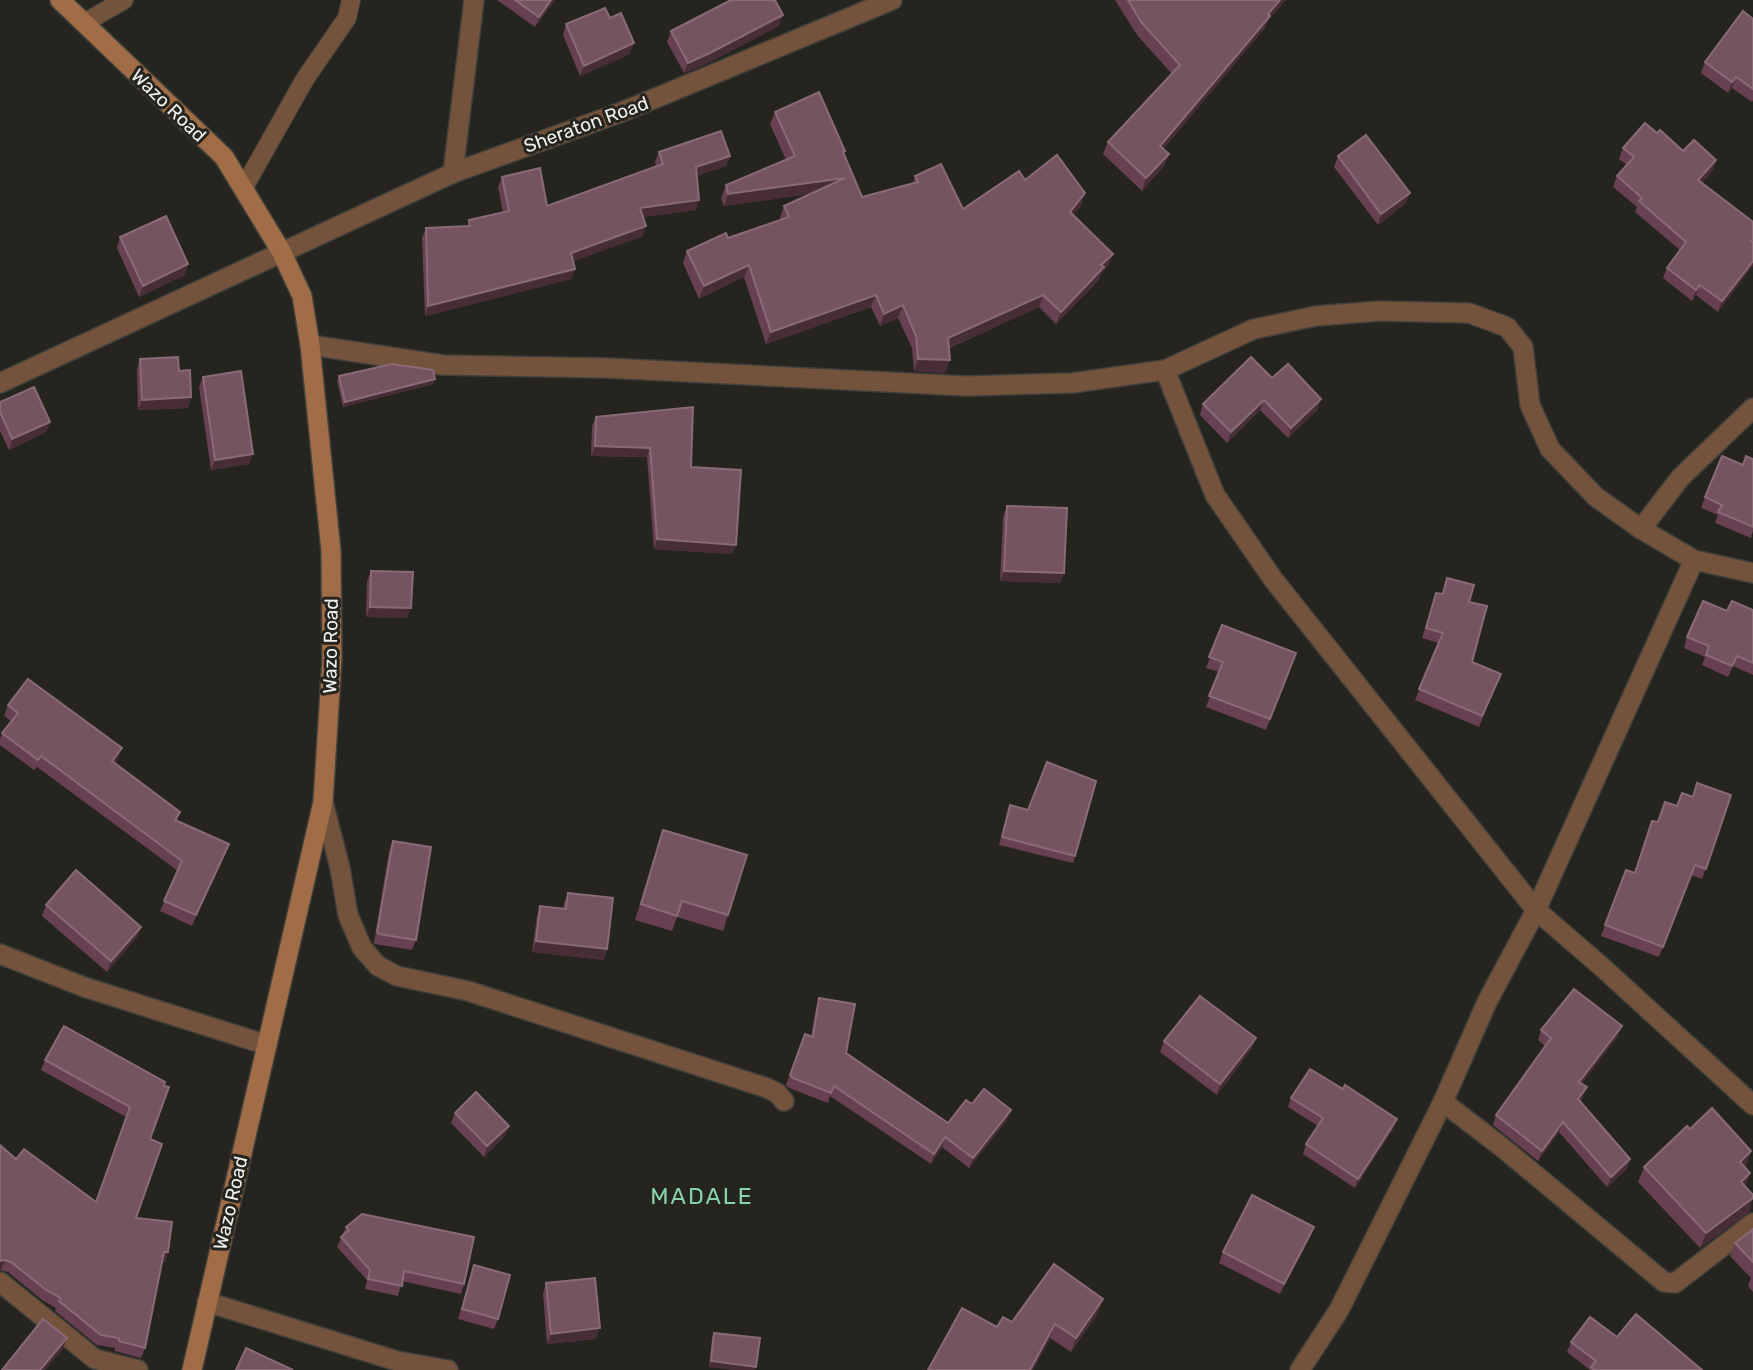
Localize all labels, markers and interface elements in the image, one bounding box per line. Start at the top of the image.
street label: Wazo Road [126,64,211,147]
street label: Sheraton Road [521,91,652,158]
street label: Wazo Road [318,598,343,694]
street label: Wazo Road [209,1154,252,1252]
district label: MADALE [650,1182,754,1210]

